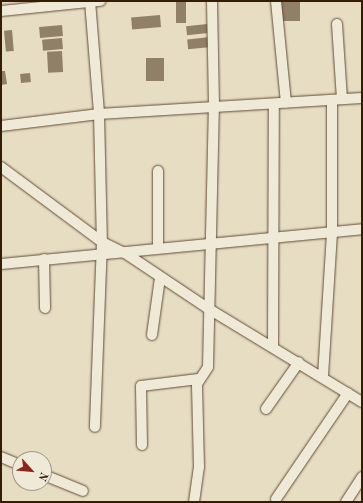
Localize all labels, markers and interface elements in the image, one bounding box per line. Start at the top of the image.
north arrow [12,451,52,491]
text: N [35,470,49,482]

